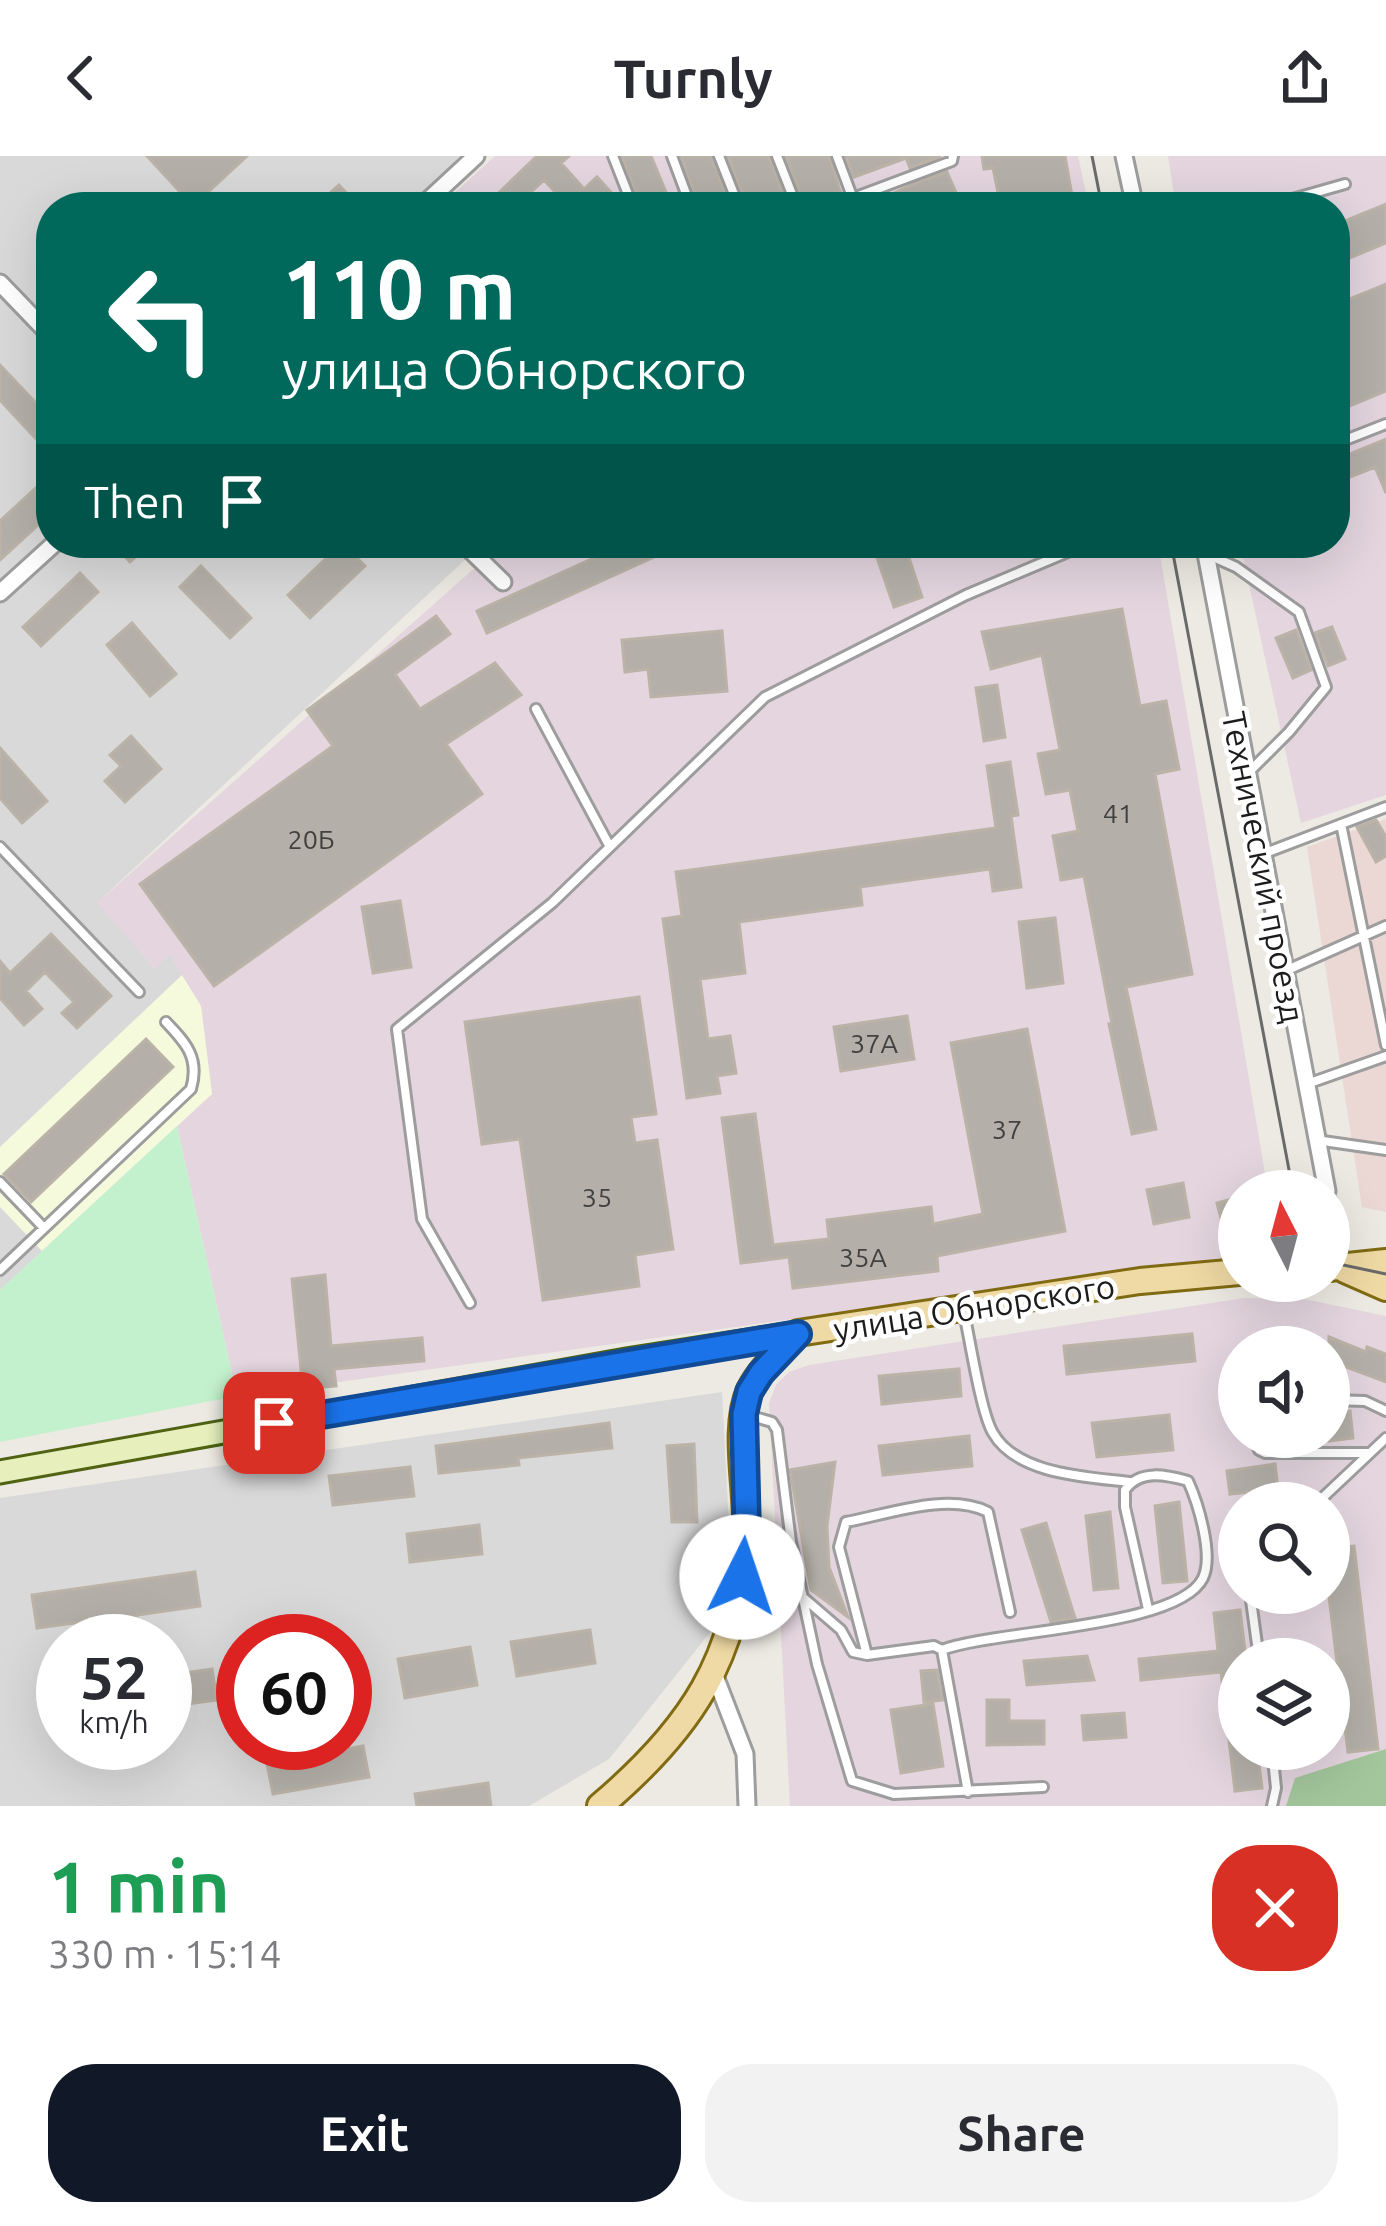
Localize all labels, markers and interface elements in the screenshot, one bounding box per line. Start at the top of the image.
icon: back [48,45,114,111]
icon: share [1272,45,1338,111]
text: Turnly [613,48,773,108]
icon: left [84,240,240,396]
text: 110 m [282,241,516,335]
text: улица Обнорского [282,339,747,399]
icon: arrive [209,468,275,534]
text: Then [84,476,185,527]
street label: Технический проезд [1216,708,1312,1026]
house number: 41 [1103,798,1133,828]
house number: 20Б [287,824,335,854]
house number: 37А [850,1028,898,1058]
house number: 37 [992,1114,1022,1144]
north arrow [1218,1170,1350,1302]
map controls [1218,1170,1350,1770]
house number: 35 [582,1182,612,1212]
house number: 35А [839,1242,887,1272]
street label: улица Обнорского [831,1266,1117,1348]
button: sound [1218,1326,1350,1458]
pin [223,1372,325,1474]
icon: arrive [241,1390,307,1456]
button: search [1218,1482,1350,1614]
position arrow [679,1514,805,1640]
speed limit sign: 60 [216,1614,372,1770]
button: layers [1218,1638,1350,1770]
text: 52 [80,1643,148,1710]
text: km/h [79,1705,149,1739]
button: close [1212,1845,1338,1971]
text: 1 min [48,1846,230,1927]
text: 330 m · 15:14 [48,1932,282,1975]
button: Exit [48,2064,681,2202]
button: Share [705,2064,1338,2202]

